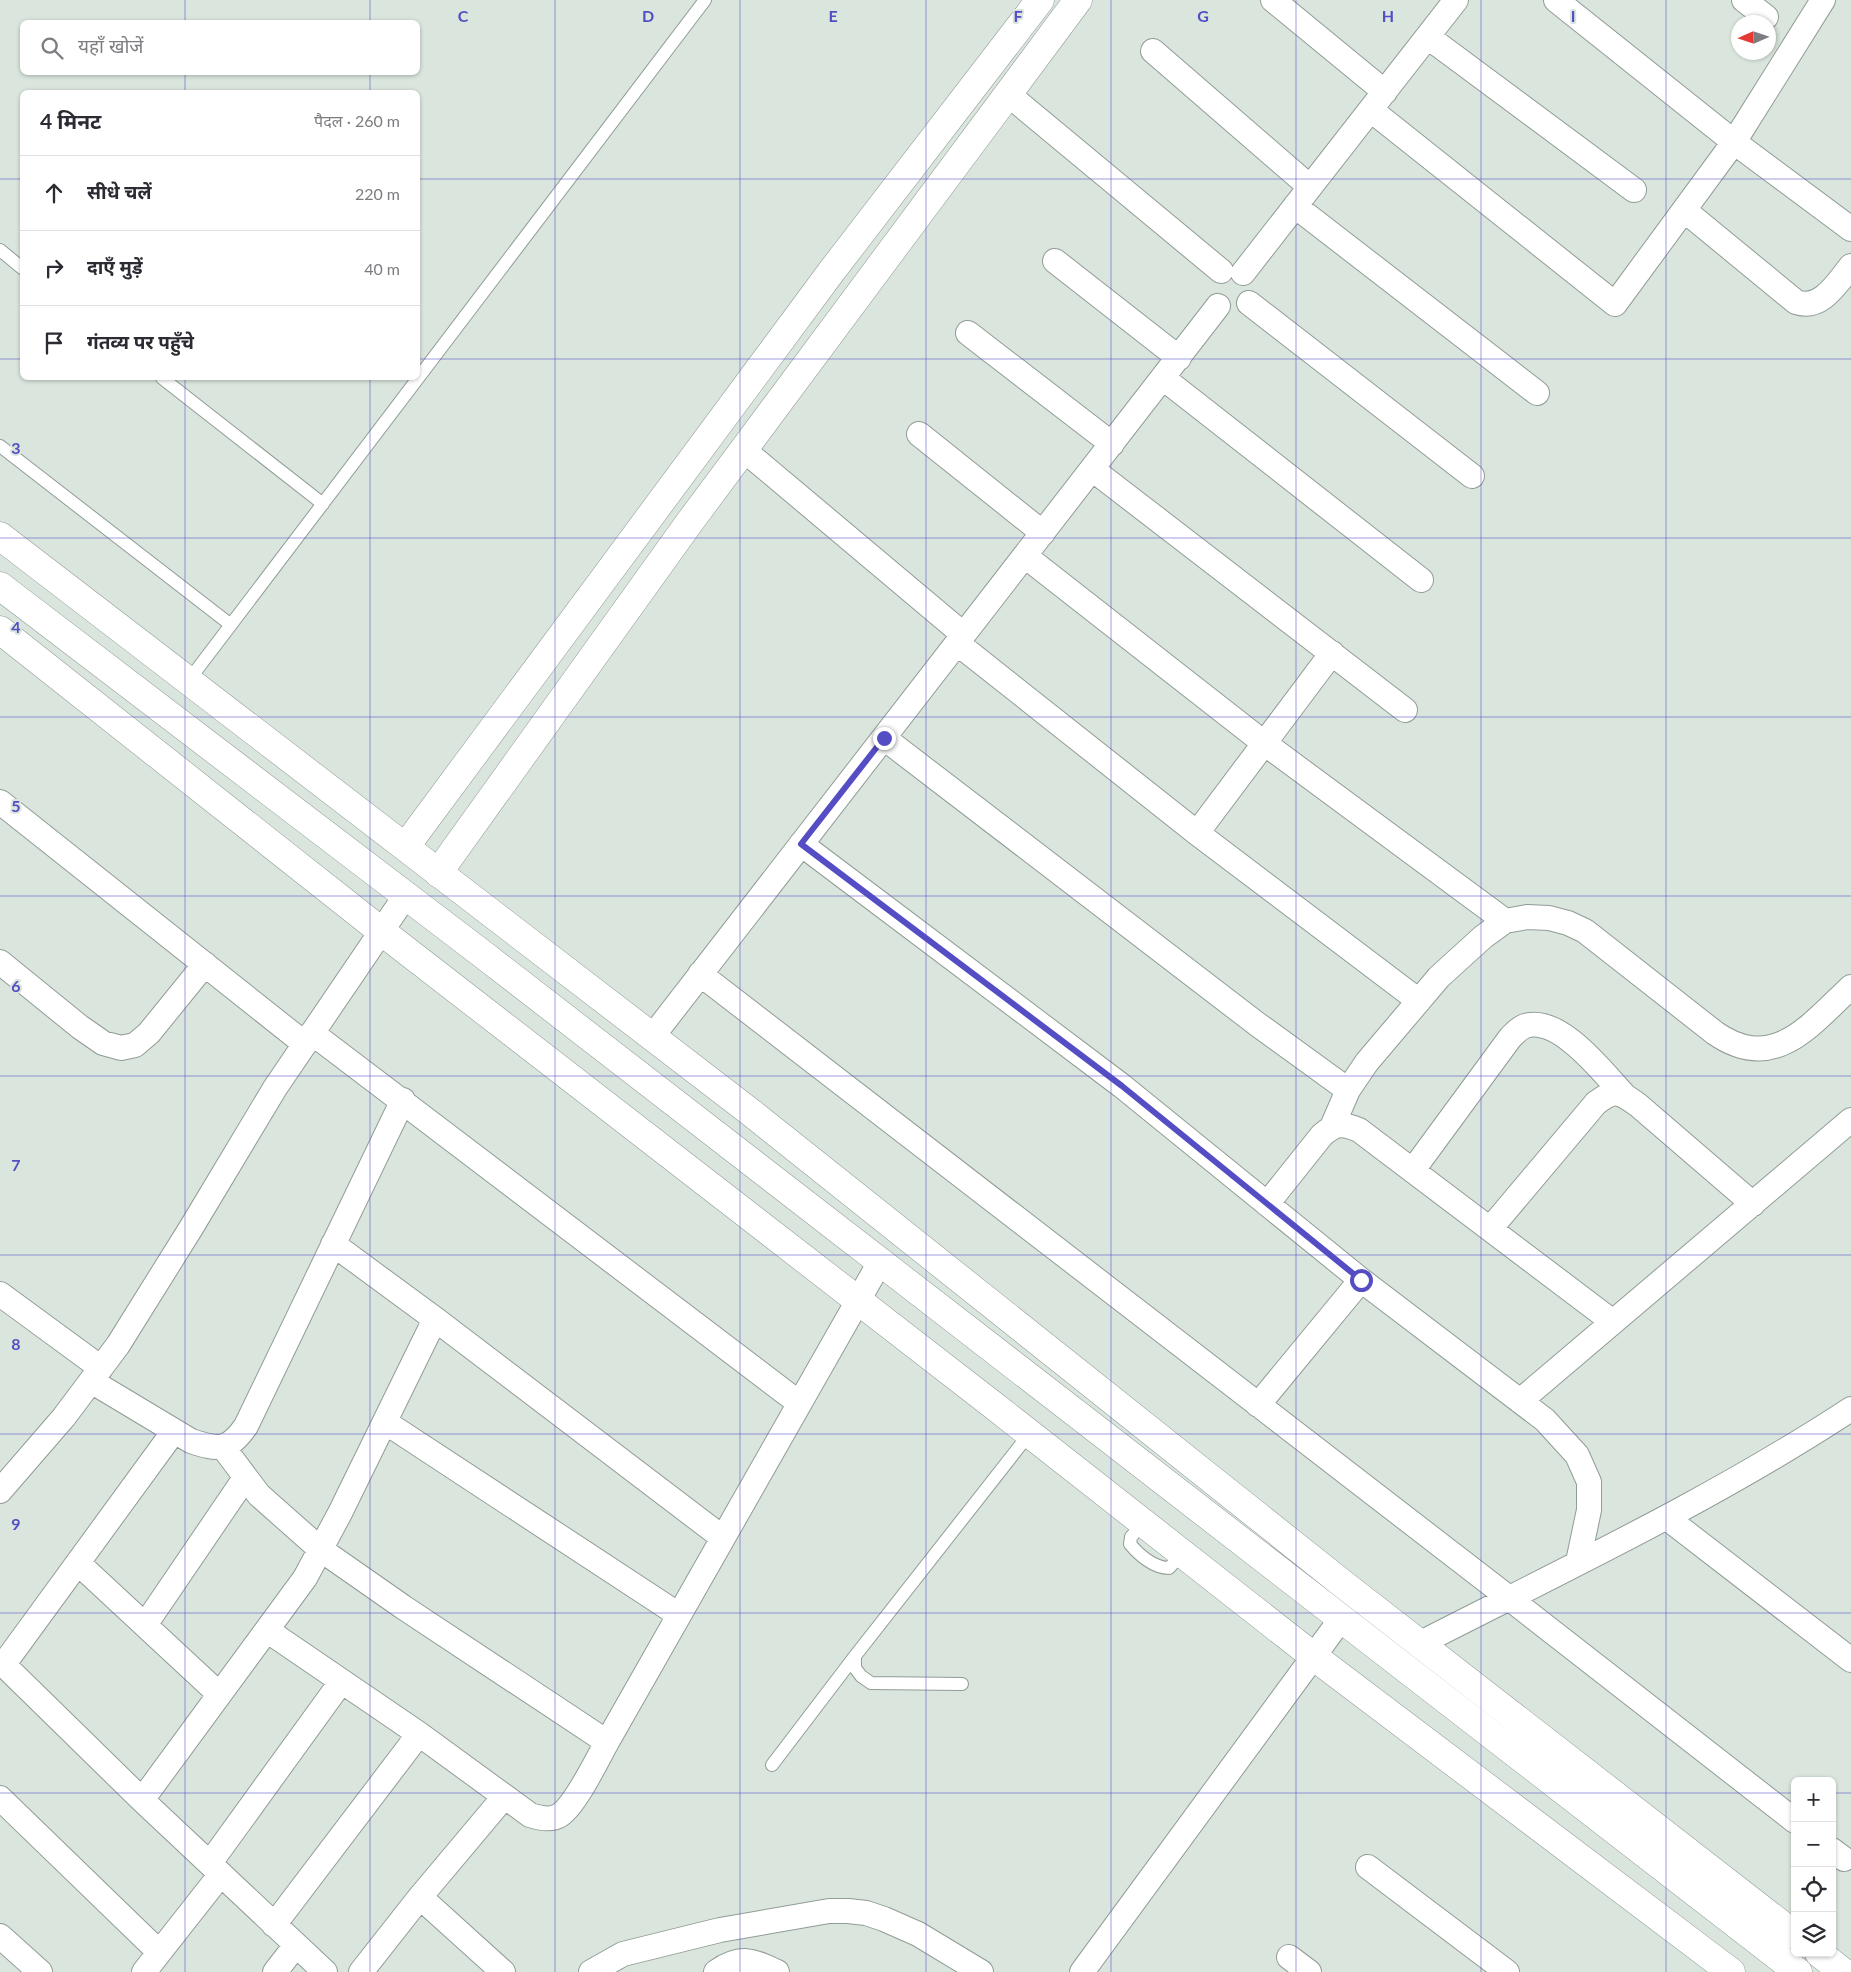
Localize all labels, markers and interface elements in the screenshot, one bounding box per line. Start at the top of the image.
text: C [458,6,469,25]
text: D [642,6,654,25]
text: E [828,6,838,25]
text: F [1013,6,1023,25]
text: G [1197,6,1209,25]
text: H [1382,6,1394,25]
text: I [1571,6,1575,25]
north arrow [1731,15,1776,60]
search box [20,20,420,75]
icon: search [38,34,66,62]
text: यहाँ खोजें [78,34,143,57]
text: 4 मिनट [40,108,101,133]
text: पैदल · 260 m [314,111,400,130]
icon: ahead [40,179,68,207]
text: सीधे चलें [87,180,152,203]
text: 220 m [355,184,400,203]
icon: right [40,254,68,282]
text: दाएँ मुड़ें [87,255,143,278]
text: 40 m [364,259,400,278]
icon: arrive [40,329,68,357]
text: गंतव्य पर पहुँचे [87,330,194,353]
text: 3 [11,438,21,457]
text: 4 [11,617,21,636]
route end [873,727,896,750]
text: 5 [11,796,21,815]
text: 6 [11,976,21,995]
text: 7 [11,1155,21,1174]
route start [1350,1269,1373,1292]
text: 8 [11,1334,21,1353]
text: 9 [11,1514,21,1533]
map controls [1791,1777,1836,1957]
button: + [1791,1777,1836,1822]
button: − [1791,1822,1836,1867]
button: locate [1791,1867,1836,1912]
button: layers [1791,1912,1836,1957]

